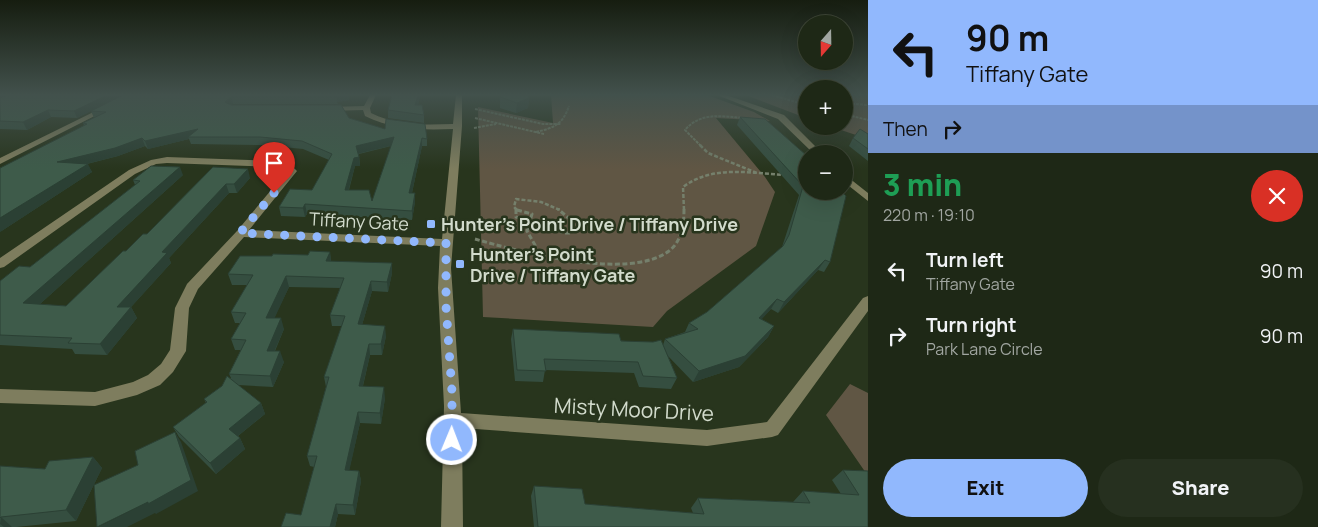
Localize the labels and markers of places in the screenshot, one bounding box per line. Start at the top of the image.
pin [253,142,295,193]
place label: Hunter's Point Drive / Tiffany Drive [441,212,738,236]
marker: Hunter's Point Drive / Tiffany Drive [425,218,437,230]
place label: Hunter's Point Drive / Tiffany Gate [470,242,636,287]
marker: Hunter's Point Drive / Tiffany Gate [454,258,466,270]

